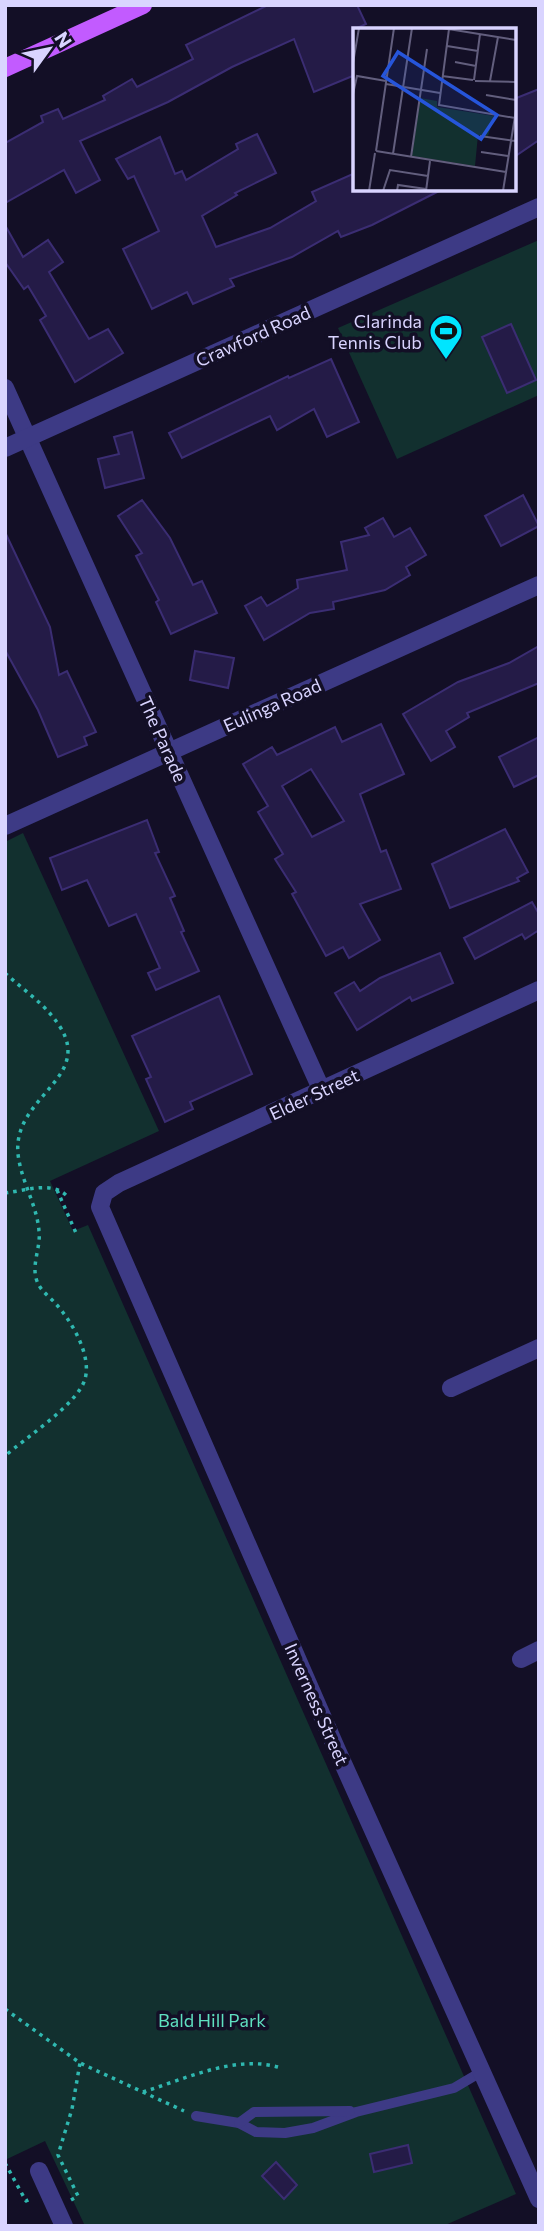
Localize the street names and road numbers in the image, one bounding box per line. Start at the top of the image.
street label: Crawford Road [192,301,314,371]
street label: Eulinga Road [220,674,324,736]
street label: The Parade [134,693,192,785]
street label: Elder Street [266,1064,362,1124]
street label: Inverness Street [280,1640,354,1768]

